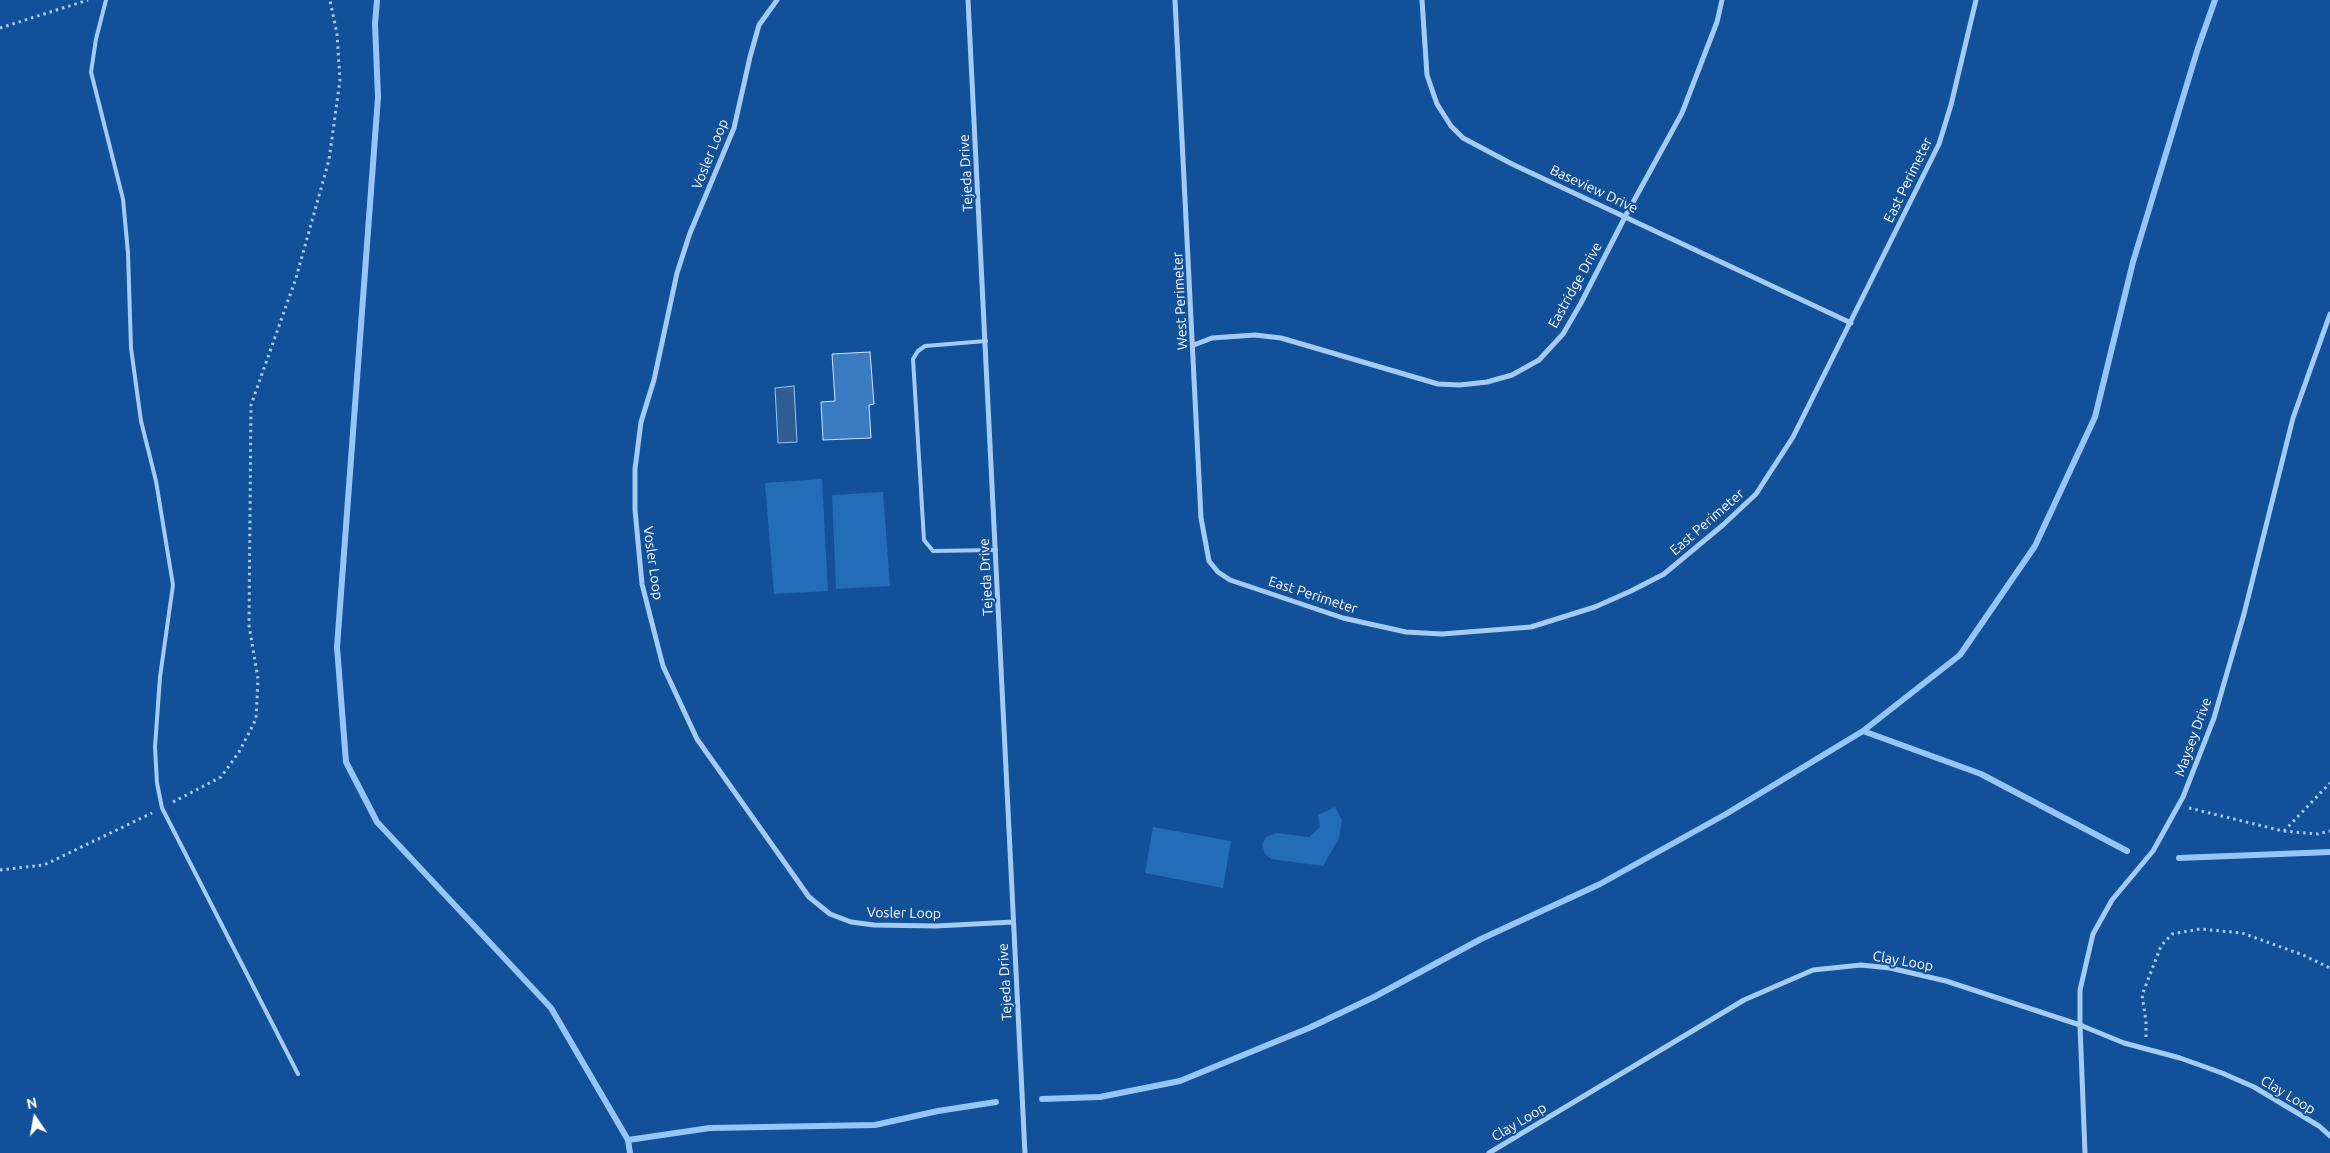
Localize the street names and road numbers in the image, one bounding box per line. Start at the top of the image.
street label: Vosler Loop [688,116,732,192]
street label: Tejeda Drive [956,134,976,212]
street label: East Perimeter [1880,135,1936,225]
street label: Baseview Drive [1547,161,1641,217]
street label: Eastridge Drive [1544,239,1606,331]
street label: West Perimeter [1169,252,1191,350]
street label: East Perimeter [1667,485,1747,559]
street label: Vosler Loop [640,525,666,601]
street label: Tejeda Drive [976,538,996,616]
street label: East Perimeter [1266,573,1360,617]
street label: Maysey Drive [2171,695,2215,779]
street label: Vosler Loop [867,904,941,922]
street label: Tejeda Drive [995,943,1015,1021]
street label: Clay Loop [1871,947,1935,975]
street label: Clay Loop [2257,1072,2319,1118]
street label: Clay Loop [1488,1099,1550,1145]

